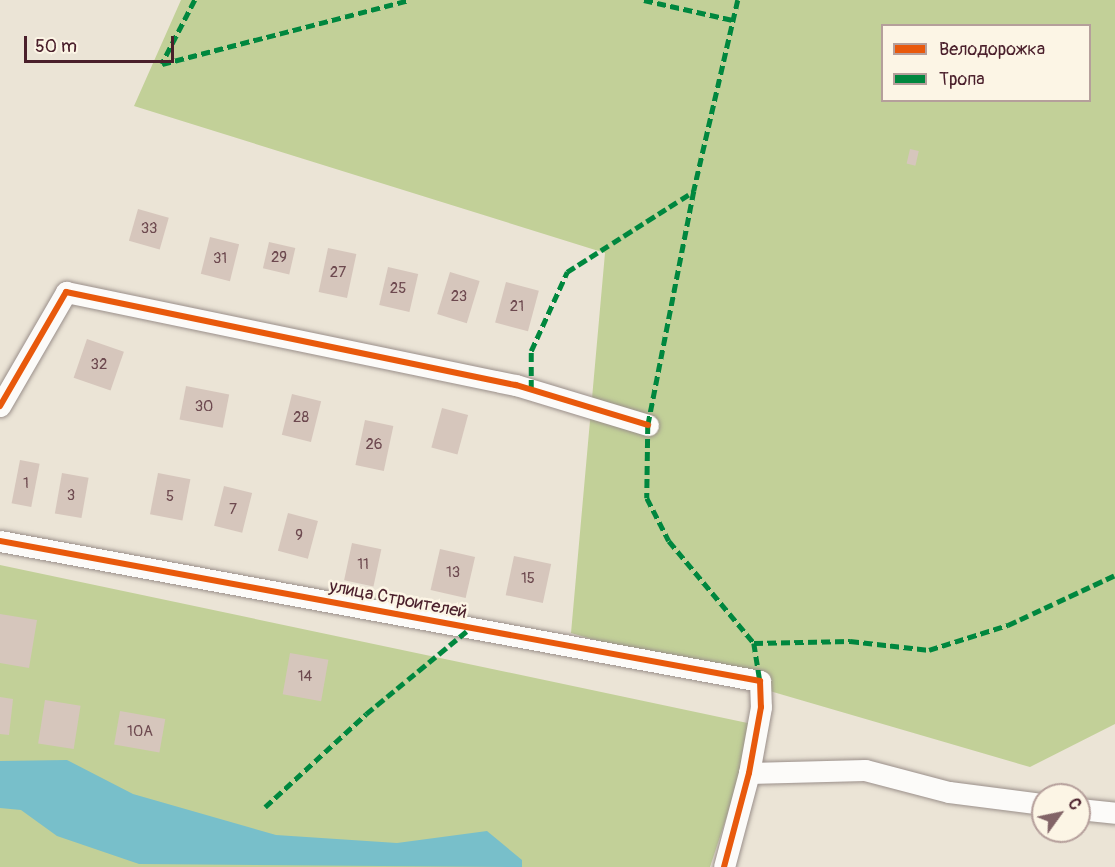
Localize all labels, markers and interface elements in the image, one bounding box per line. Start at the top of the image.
scale bar [27,24,177,62]
legend [881,24,1091,102]
text: 50 m [35,35,77,58]
text: Велодорожка [939,38,1045,61]
text: Тропа [939,68,985,91]
house number: 33 [141,220,157,238]
house number: 29 [271,249,287,267]
house number: 31 [213,250,227,268]
house number: 27 [330,264,346,282]
house number: 25 [390,280,406,298]
house number: 23 [451,288,467,306]
house number: 21 [510,298,524,316]
house number: 32 [91,356,107,374]
house number: 30 [195,398,213,416]
house number: 28 [293,409,309,427]
house number: 26 [365,436,383,454]
house number: 1 [23,475,29,493]
house number: 3 [67,487,75,505]
house number: 5 [166,488,174,506]
house number: 7 [229,501,237,519]
house number: 9 [295,527,303,545]
house number: 11 [357,556,369,574]
house number: 13 [446,564,460,582]
house number: 15 [521,570,535,588]
street label: улица Строителей [327,576,469,624]
house number: 14 [298,668,312,686]
house number: 10А [127,723,153,741]
north arrow [1031,783,1091,843]
text: С [1063,795,1085,814]

